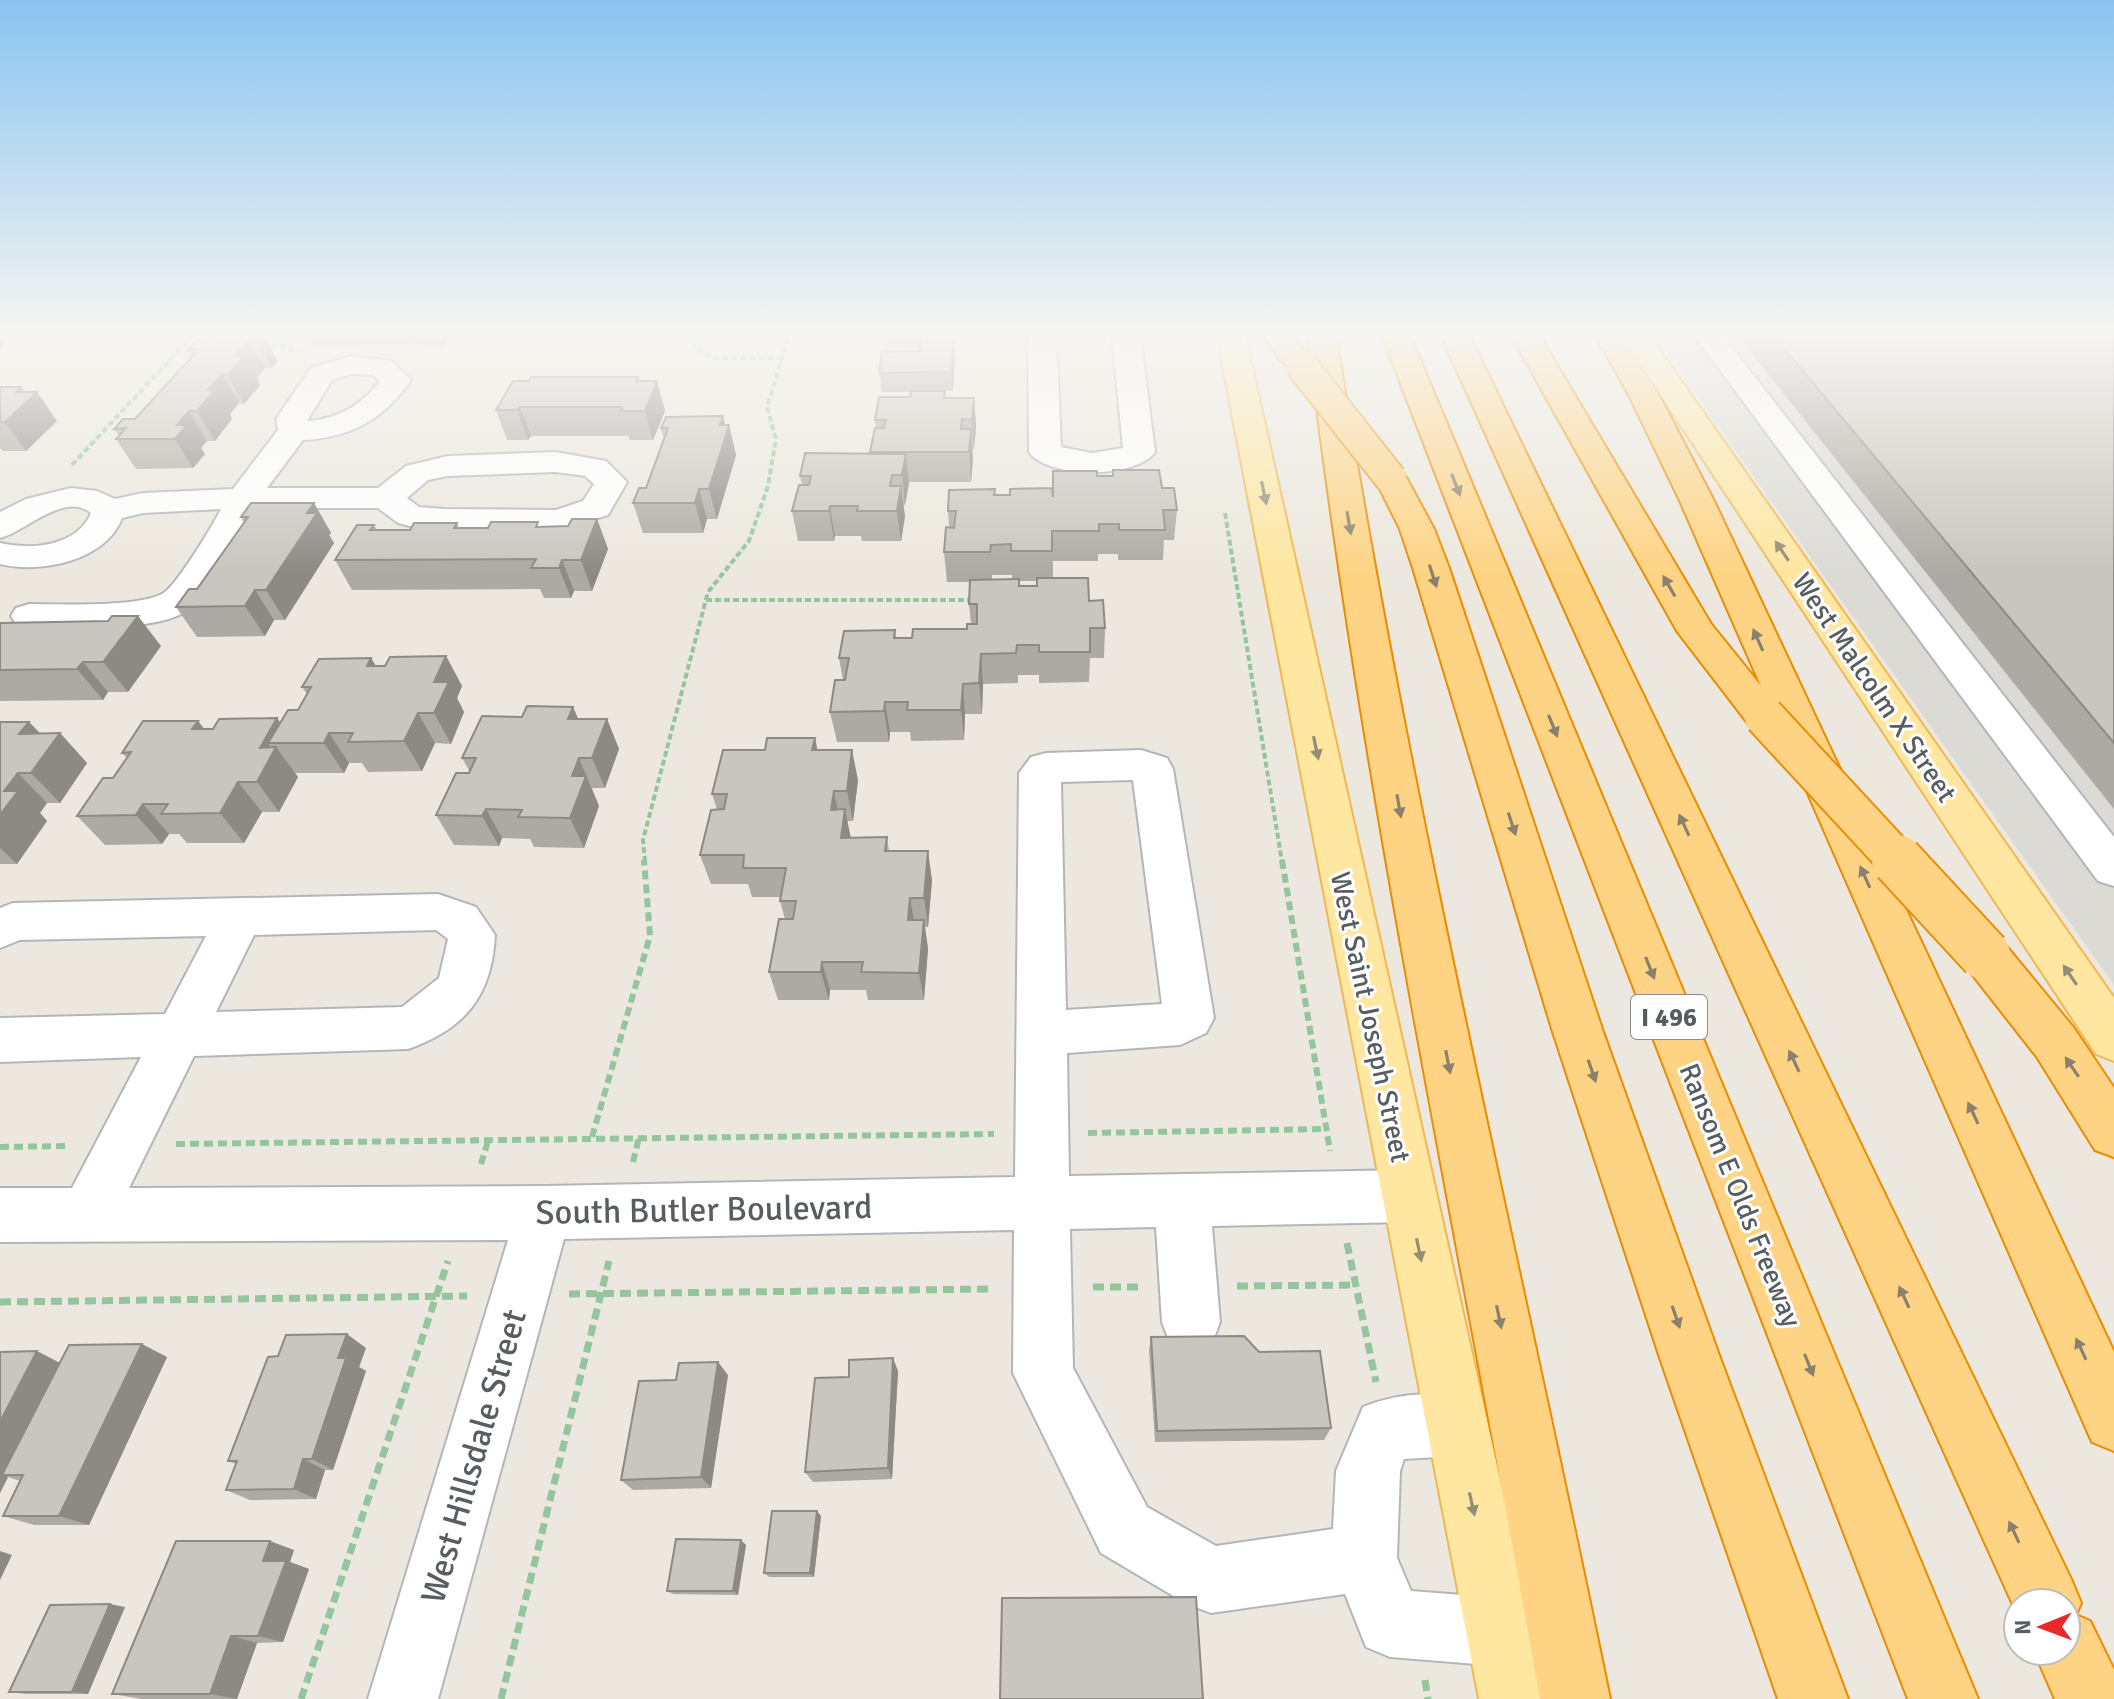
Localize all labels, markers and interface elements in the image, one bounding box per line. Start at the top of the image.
one-way arrow [1450,473,1463,497]
one-way arrow [1258,481,1270,506]
one-way arrow [1344,511,1356,536]
one-way arrow [1775,541,1790,562]
one-way arrow [1428,564,1440,588]
street label: West Malcolm X Street [1785,566,1964,809]
one-way arrow [1662,574,1676,597]
one-way arrow [1752,628,1765,651]
one-way arrow [1547,714,1560,738]
one-way arrow [1310,736,1323,761]
one-way arrow [1393,794,1406,819]
one-way arrow [1506,812,1519,836]
one-way arrow [1677,814,1691,837]
one-way arrow [1858,865,1872,888]
street label: West Saint Joseph Street [1323,869,1417,1166]
one-way arrow [1644,956,1657,980]
one-way arrow [2063,964,2078,985]
road number: I 496 [1631,995,1707,1039]
one-way arrow [1443,1049,1455,1074]
one-way arrow [1787,1049,1801,1073]
one-way arrow [2064,1057,2079,1078]
one-way arrow [1586,1059,1598,1083]
street label: Ransom E Olds Freeway [1672,1059,1809,1332]
one-way arrow [1966,1101,1980,1125]
street label: South Butler Boulevard [535,1186,873,1234]
one-way arrow [1413,1237,1426,1262]
one-way arrow [1897,1285,1911,1308]
one-way arrow [1494,1304,1506,1329]
street label: West Hillsdale Street [412,1305,536,1608]
one-way arrow [1671,1305,1683,1329]
one-way arrow [2075,1338,2088,1361]
one-way arrow [1803,1353,1816,1377]
one-way arrow [1466,1492,1479,1517]
one-way arrow [2007,1521,2021,1544]
north arrow [2002,1587,2082,1667]
text: N [2009,1619,2036,1635]

